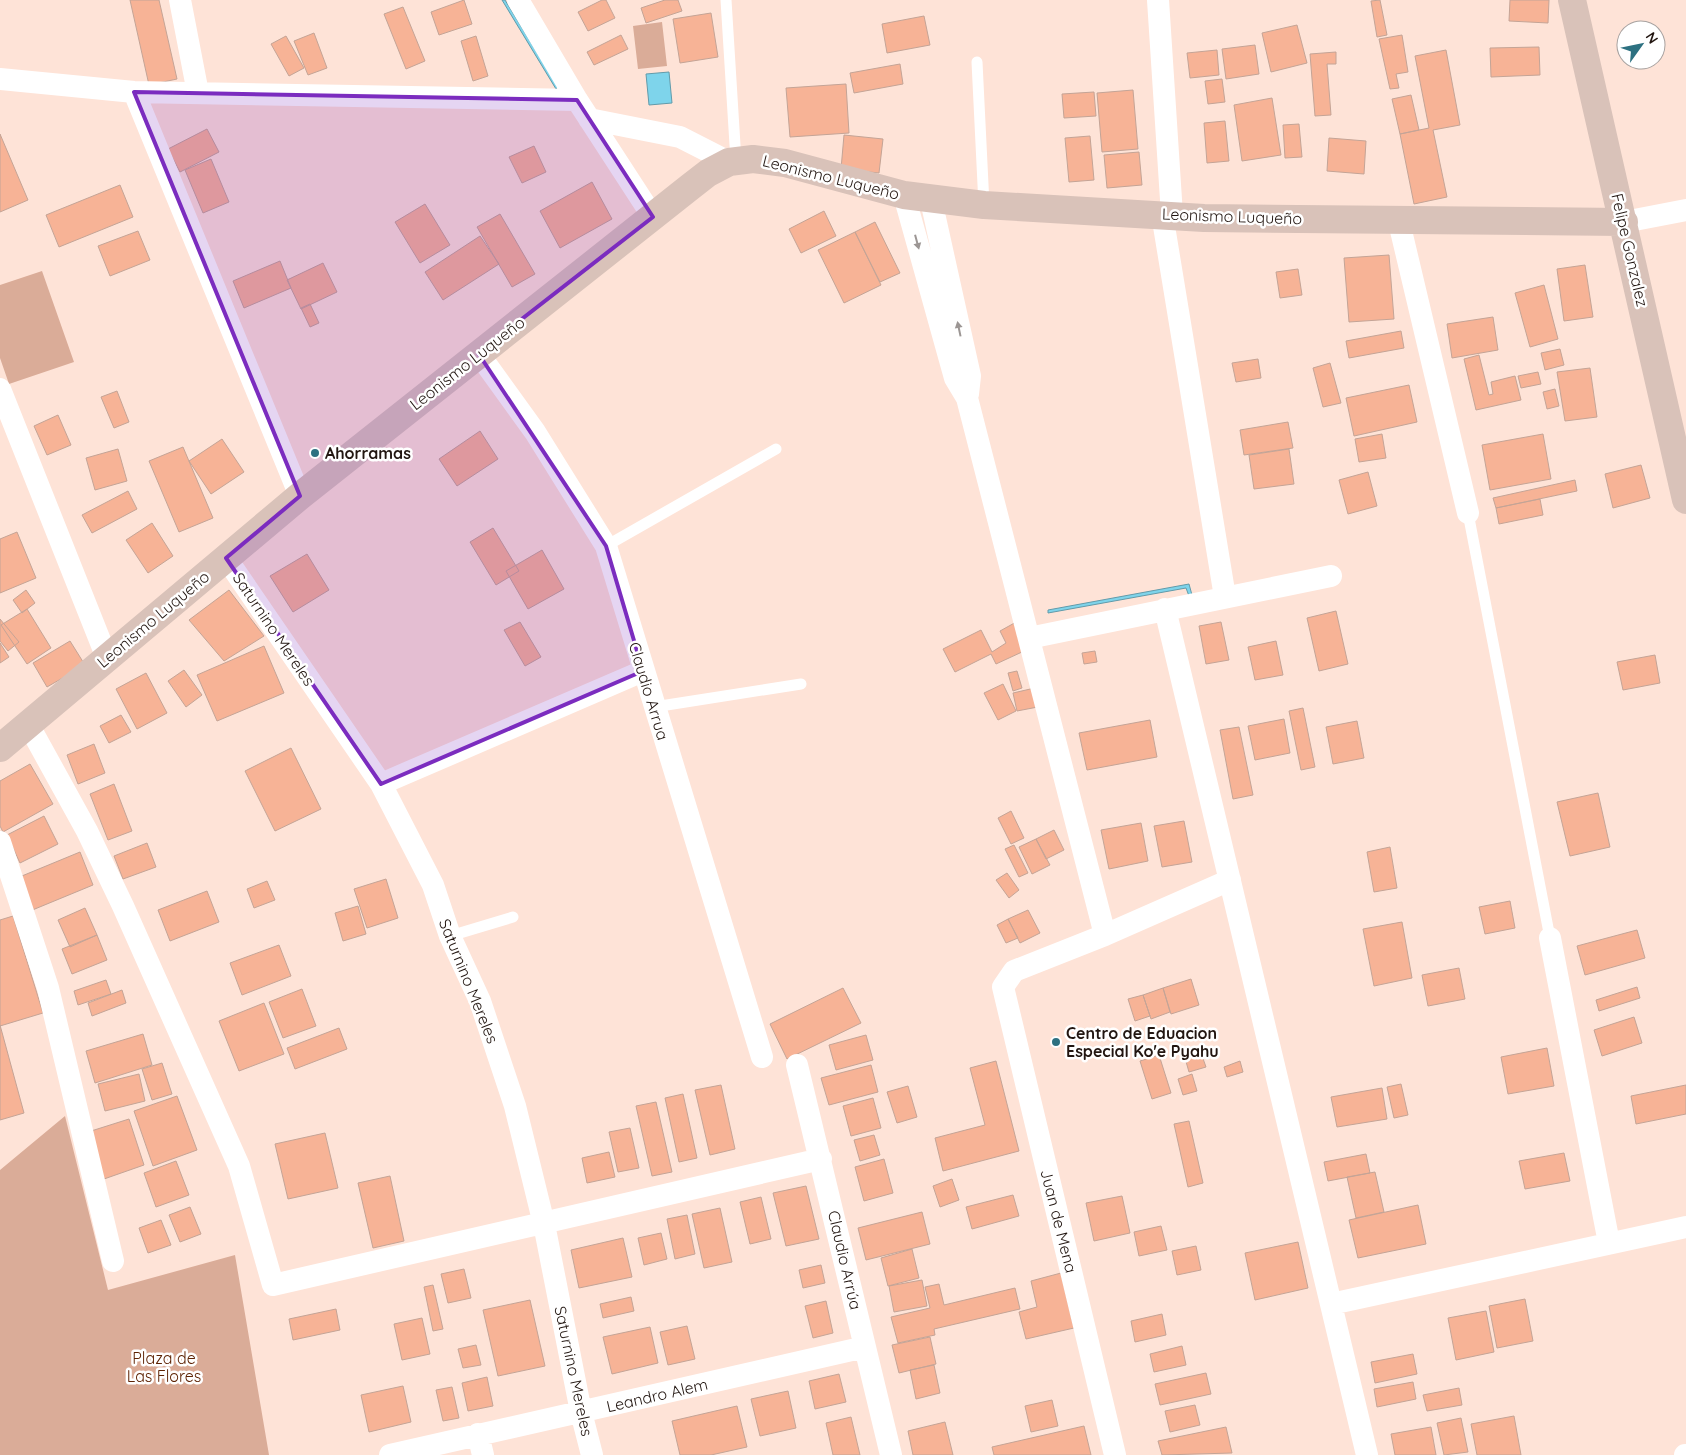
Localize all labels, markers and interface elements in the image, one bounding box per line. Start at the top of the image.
north arrow [1616,20,1666,70]
text: N [1642,29,1662,47]
street label: Leonismo Luqueño [760,150,902,204]
street label: Felipe Gonzalez [1607,191,1653,309]
street label: Leonismo Luqueño [1161,204,1303,228]
one-way arrow [914,235,922,250]
street label: Leonismo Luqueño [406,312,528,414]
one-way arrow [955,321,963,336]
place label: Ahorramas [325,443,411,463]
marker: Ahorramas [309,447,321,459]
street label: Leonismo Luqueño [93,566,213,672]
street label: Saturnino Mereles [229,568,319,690]
street label: Claudio Arrua [625,640,673,742]
street label: Saturnino Mereles [435,916,503,1046]
place label: Centro de Eduacion Especial Ko'e Pyahu [1066,1023,1219,1061]
marker: Centro de Eduacion Especial Ko'e Pyahu [1050,1036,1062,1048]
street label: Juan de Mena [1036,1167,1082,1275]
street label: Claudio Arrúa [824,1208,866,1312]
street label: Saturnino Mereles [550,1304,598,1438]
park label: Plaza de Las Flores [127,1348,201,1386]
street label: Leandro Alem [604,1374,710,1416]

